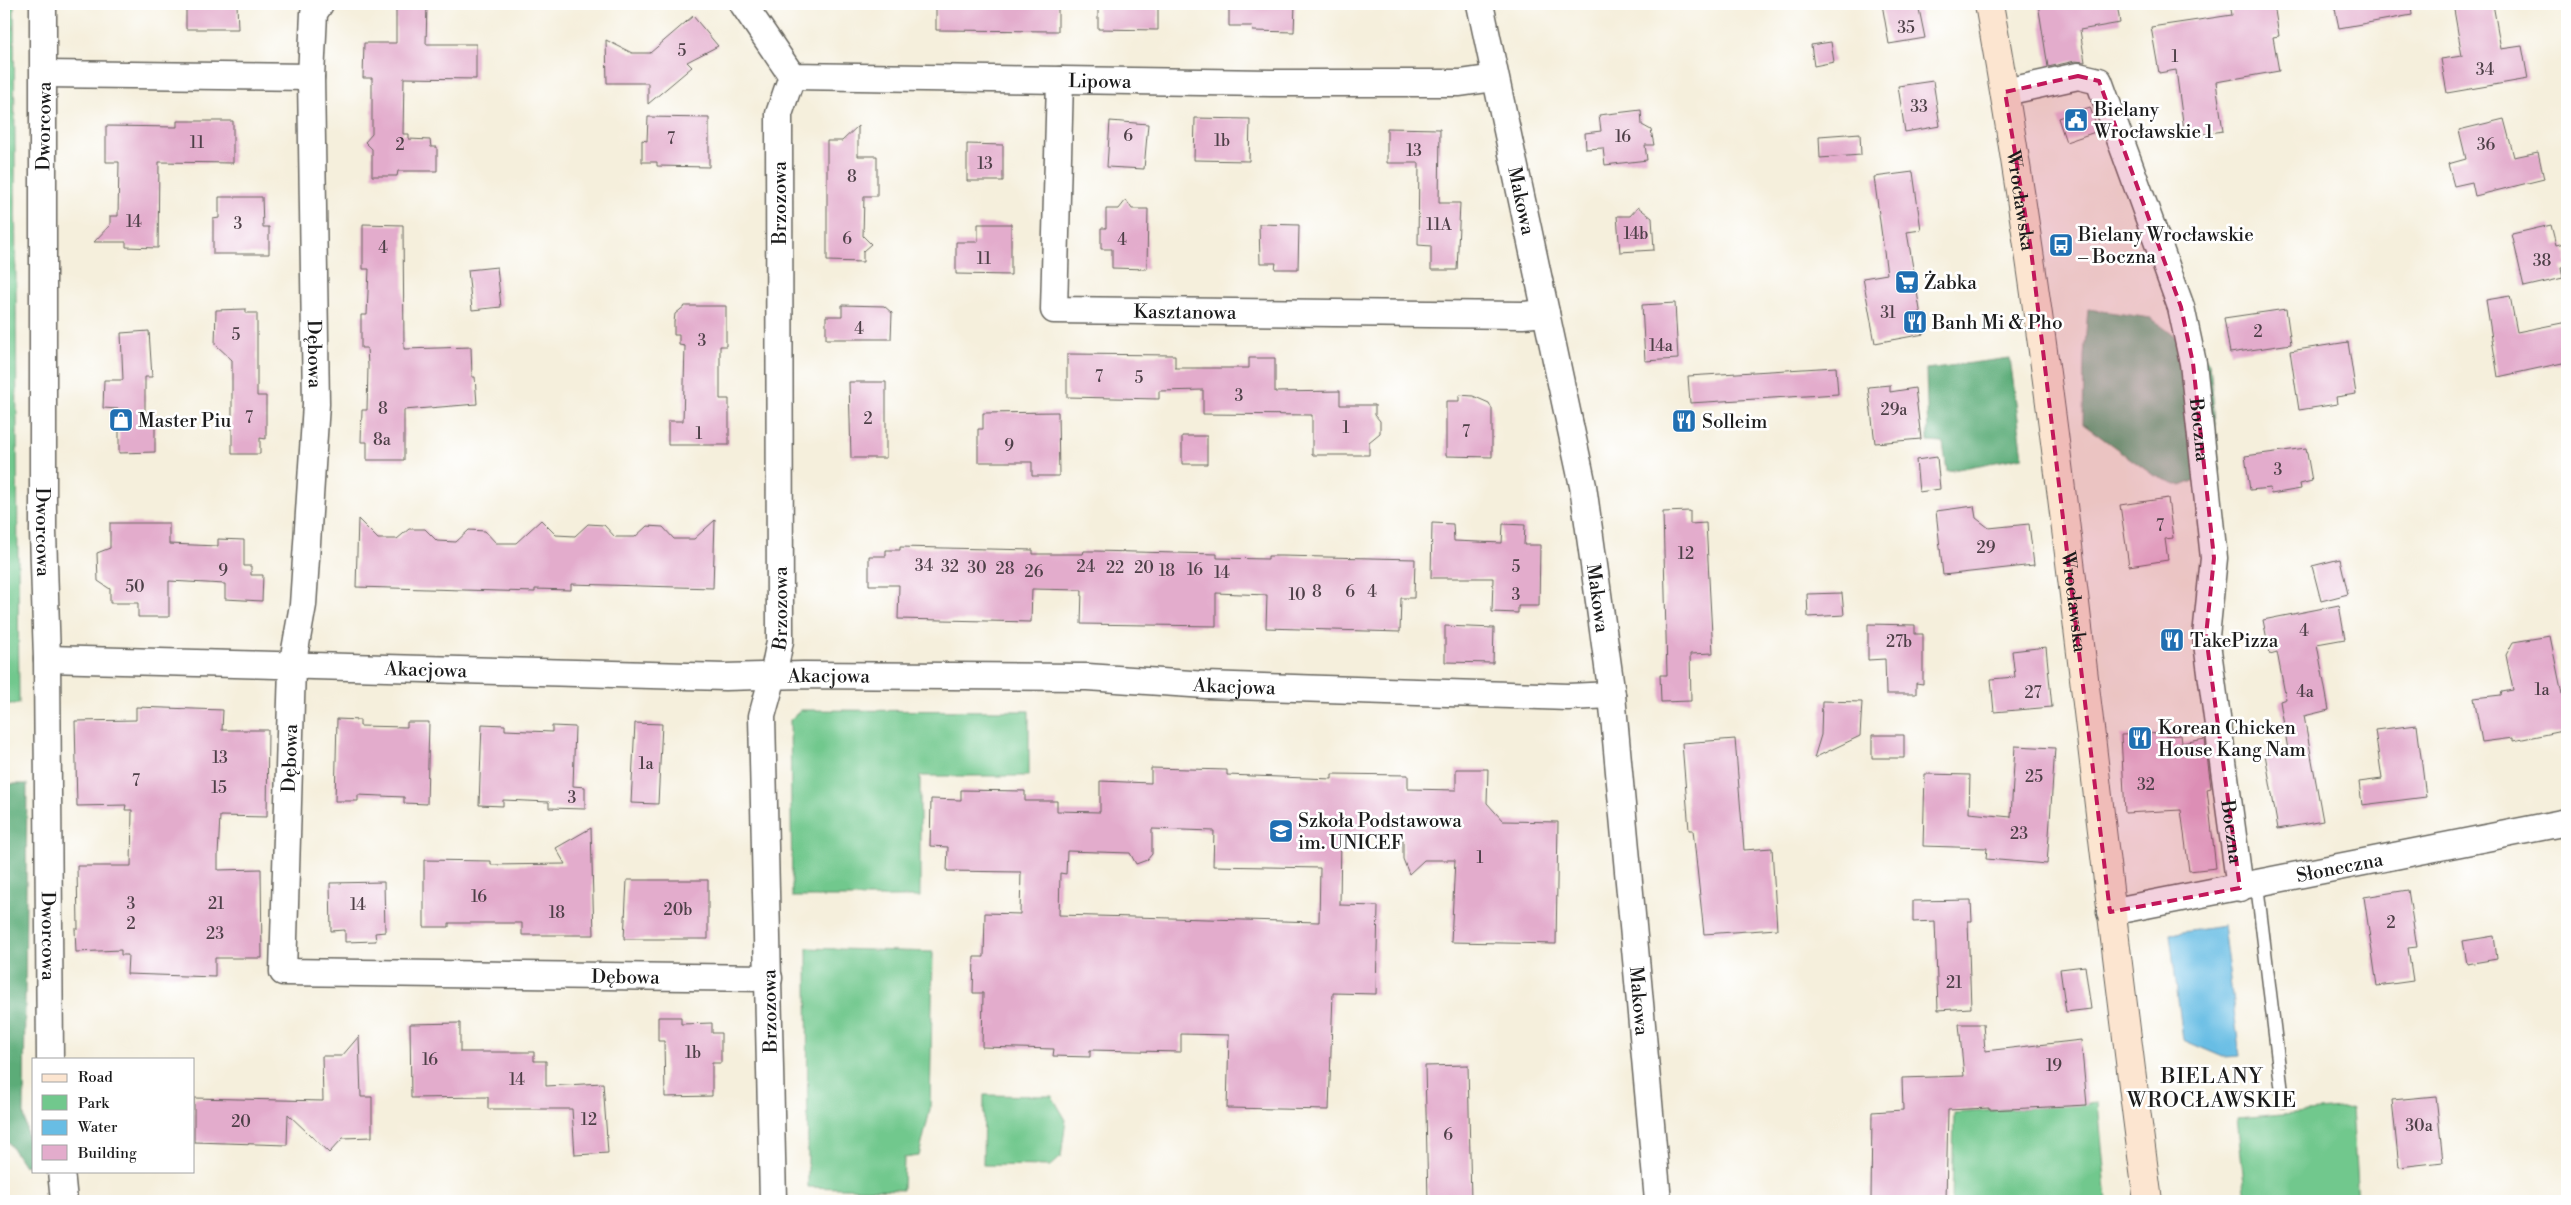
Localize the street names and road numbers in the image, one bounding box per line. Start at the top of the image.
street label: Lipowa [1068,69,1132,94]
street label: Dworcowa [31,81,57,171]
street label: Wrocławska [2001,147,2040,253]
street label: Brzozowa [768,161,792,246]
street label: Makowa [1502,164,1540,238]
street label: Kasztanowa [1133,300,1237,325]
street label: Dębowa [302,320,327,389]
street label: Boczna [2184,396,2215,463]
street label: Dworcowa [30,487,55,577]
street label: Wrocławska [2056,549,2092,654]
street label: Makowa [1581,562,1614,635]
street label: Brzozowa [767,566,794,654]
street label: Akacjowa [383,657,468,683]
street label: Akacjowa [786,664,870,688]
street label: Akacjowa [1191,673,1276,700]
street label: Dębowa [277,723,303,793]
street label: Boczna [2215,798,2248,865]
street label: Słoneczna [2294,847,2386,888]
street label: Dworcowa [36,891,60,981]
street label: Dębowa [591,965,660,990]
street label: Makowa [1624,965,1654,1037]
street label: Brzozowa [757,969,783,1054]

